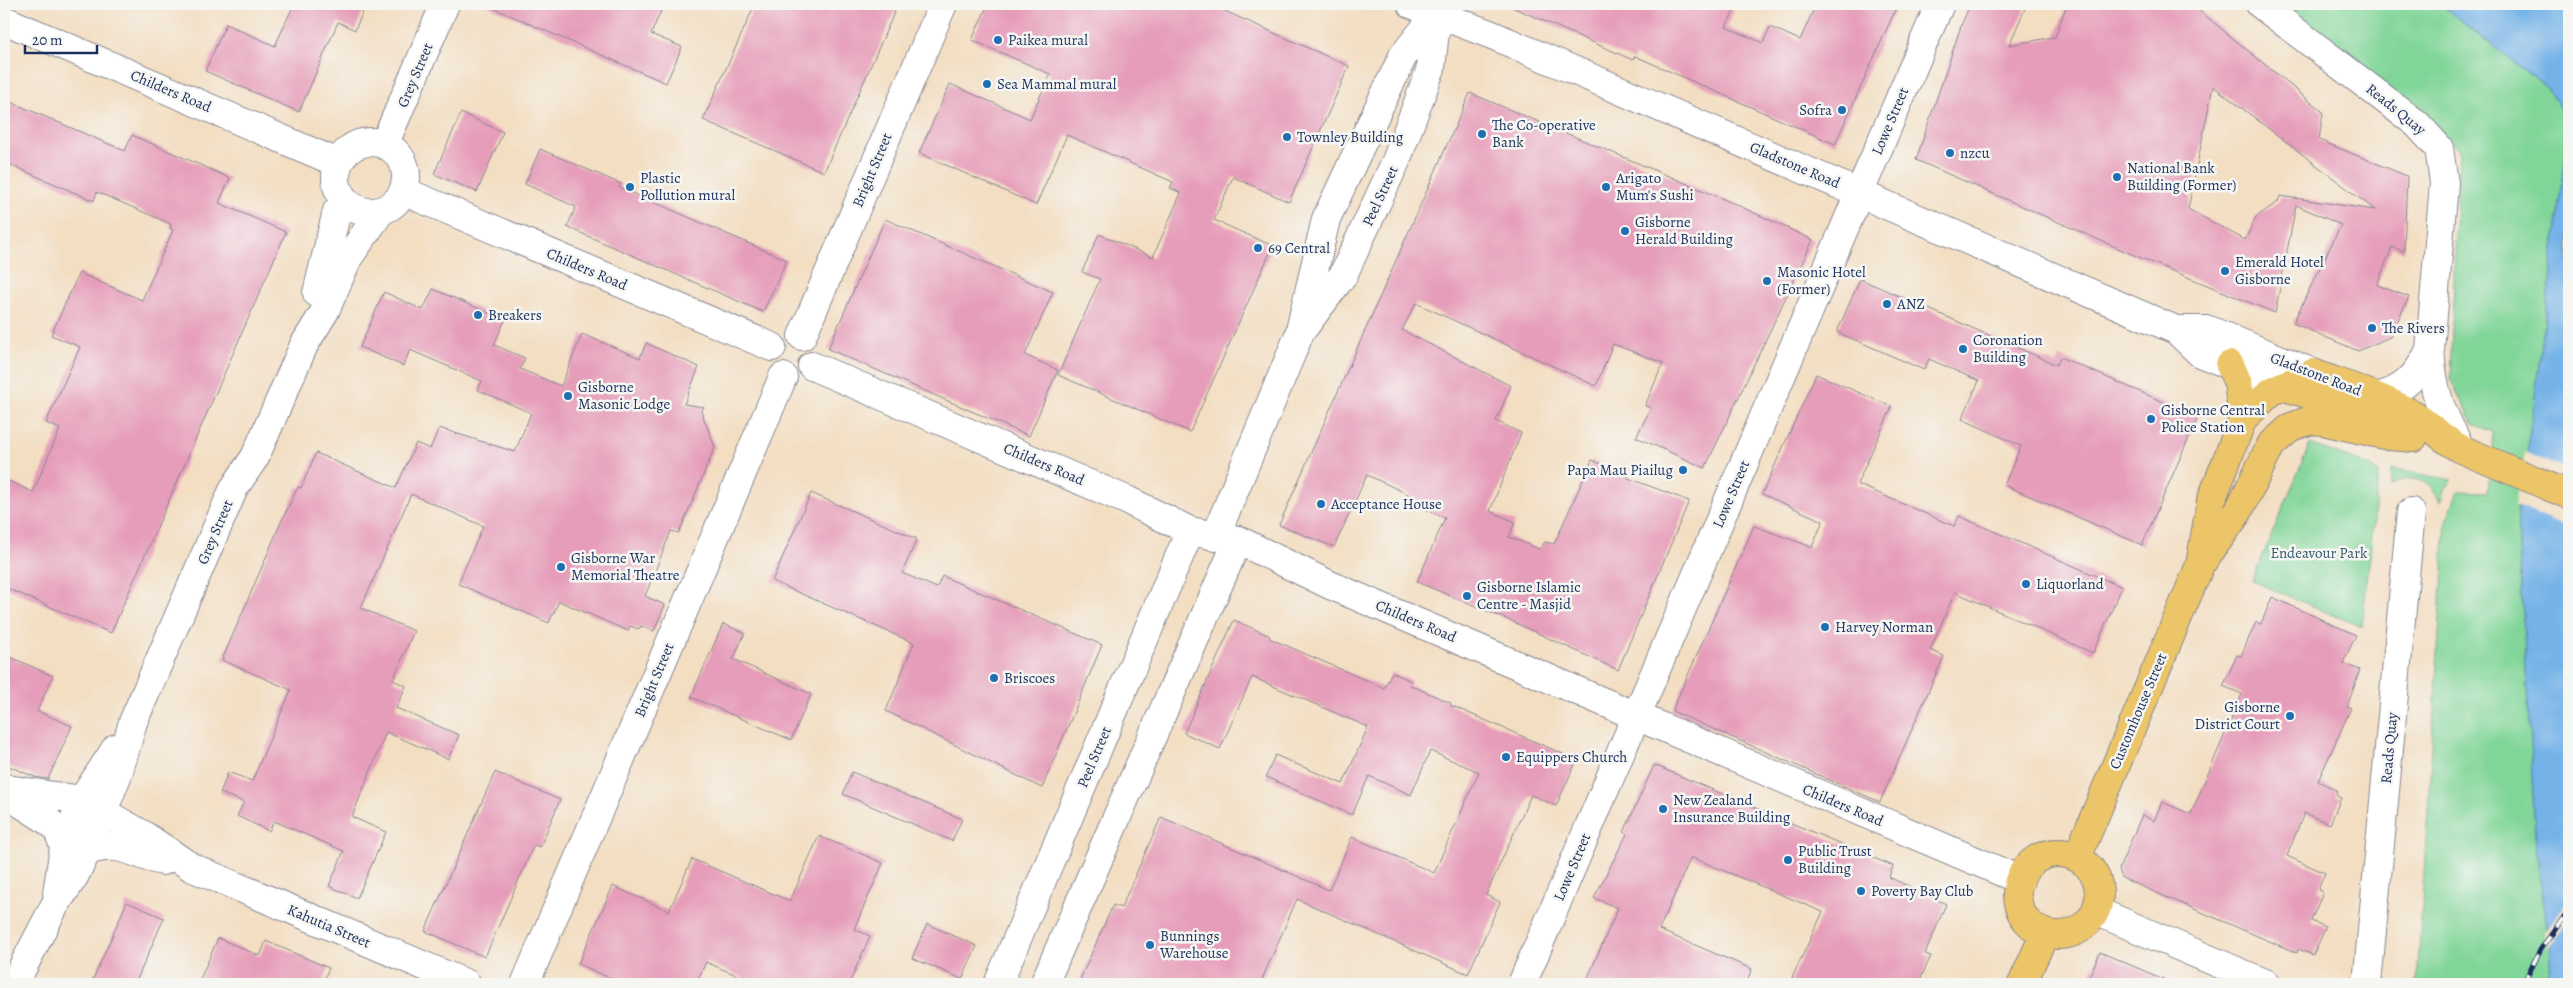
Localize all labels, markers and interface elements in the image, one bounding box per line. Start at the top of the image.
scale bar [25,22,98,54]
text: 20 m [32,30,63,50]
place label: Paikea mural [1008,30,1088,50]
marker: Paikea mural [992,34,1004,46]
street label: Grey Street [392,39,438,110]
street label: Childers Road [127,65,215,117]
place label: Sea Mammal mural [997,74,1117,94]
marker: Sea Mammal mural [981,78,993,90]
street label: Reads Quay [2362,79,2430,139]
street label: Lowe Street [1867,84,1913,158]
place label: Sofra [1799,100,1832,120]
marker: Sofra [1836,104,1848,116]
place label: The Co-operative Bank [1492,115,1596,152]
place label: Townley Building [1297,127,1404,147]
marker: The Co-operative Bank [1476,128,1488,140]
street label: Bright Street [847,130,897,210]
marker: Townley Building [1281,131,1293,143]
street label: Gladstone Road [1747,137,1844,193]
place label: nzcu [1960,143,1990,163]
marker: nzcu [1944,147,1956,159]
place label: National Bank Building (Former) [2127,158,2236,195]
street label: Peel Street [1357,162,1403,229]
place label: Plastic Pollution mural [640,168,736,205]
place label: Arigato Mum's Sushi [1615,168,1694,205]
marker: National Bank Building (Former) [2111,171,2123,183]
marker: Plastic Pollution mural [624,181,636,193]
marker: Arigato Mum's Sushi [1600,181,1612,193]
place label: Gisborne Herald Building [1635,212,1733,249]
marker: Gisborne Herald Building [1619,225,1631,237]
place label: 69 Central [1268,238,1330,258]
marker: 69 Central [1252,242,1264,254]
street label: Childers Road [543,243,631,295]
place label: Emerald Hotel Gisborne [2235,252,2324,289]
place label: Masonic Hotel (Former) [1777,262,1866,299]
marker: Emerald Hotel Gisborne [2219,265,2231,277]
marker: Masonic Hotel (Former) [1761,275,1773,287]
place label: ANZ [1896,294,1925,314]
marker: ANZ [1881,298,1893,310]
place label: Breakers [488,305,542,325]
marker: Breakers [472,309,484,321]
place label: The Rivers [2382,318,2445,338]
marker: The Rivers [2366,322,2378,334]
place label: Coronation Building [1973,330,2043,367]
marker: Coronation Building [1957,343,1969,355]
street label: Gladstone Road [2268,347,2365,401]
place label: Gisborne Masonic Lodge [578,377,670,414]
marker: Gisborne Masonic Lodge [562,390,574,402]
place label: Gisborne Central Police Station [2161,400,2265,437]
marker: Gisborne Central Police Station [2145,413,2157,425]
street label: Childers Road [1000,438,1088,490]
street label: Lowe Street [1708,457,1754,531]
place label: Papa Mau Piailug [1567,460,1673,480]
marker: Papa Mau Piailug [1677,464,1689,476]
place label: Acceptance House [1330,494,1442,514]
street label: Grey Street [192,496,238,567]
marker: Acceptance House [1315,498,1327,510]
park label: Endeavour Park [2270,543,2368,563]
place label: Gisborne War Memorial Theatre [571,548,680,585]
marker: Gisborne War Memorial Theatre [555,561,567,573]
place label: Liquorland [2036,574,2105,594]
place label: Gisborne Islamic Centre - Masjid [1477,577,1581,614]
marker: Liquorland [2020,578,2032,590]
marker: Gisborne Islamic Centre - Masjid [1461,590,1473,602]
street label: Childers Road [1372,595,1460,647]
place label: Harvey Norman [1835,617,1933,637]
marker: Harvey Norman [1819,621,1831,633]
street label: Bright Street [629,640,679,720]
street label: Customhouse Street [2104,650,2172,772]
place label: Briscoes [1004,668,1055,688]
marker: Briscoes [988,672,1000,684]
place label: Gisborne District Court [2195,697,2280,734]
marker: Gisborne District Court [2284,710,2296,722]
street label: Reads Quay [2376,711,2402,784]
street label: Peel Street [1072,723,1116,791]
place label: Equippers Church [1516,747,1627,767]
marker: Equippers Church [1500,751,1512,763]
street label: Childers Road [1799,779,1887,831]
place label: New Zealand Insurance Building [1673,790,1791,827]
marker: New Zealand Insurance Building [1657,803,1669,815]
street label: Lowe Street [1549,830,1595,904]
place label: Public Trust Building [1798,841,1872,878]
marker: Public Trust Building [1782,854,1794,866]
place label: Poverty Bay Club [1871,881,1974,901]
marker: Poverty Bay Club [1855,885,1867,897]
street label: Kahutia Street [284,900,374,952]
place label: Bunnings Warehouse [1159,926,1229,963]
marker: Bunnings Warehouse [1144,939,1156,951]

